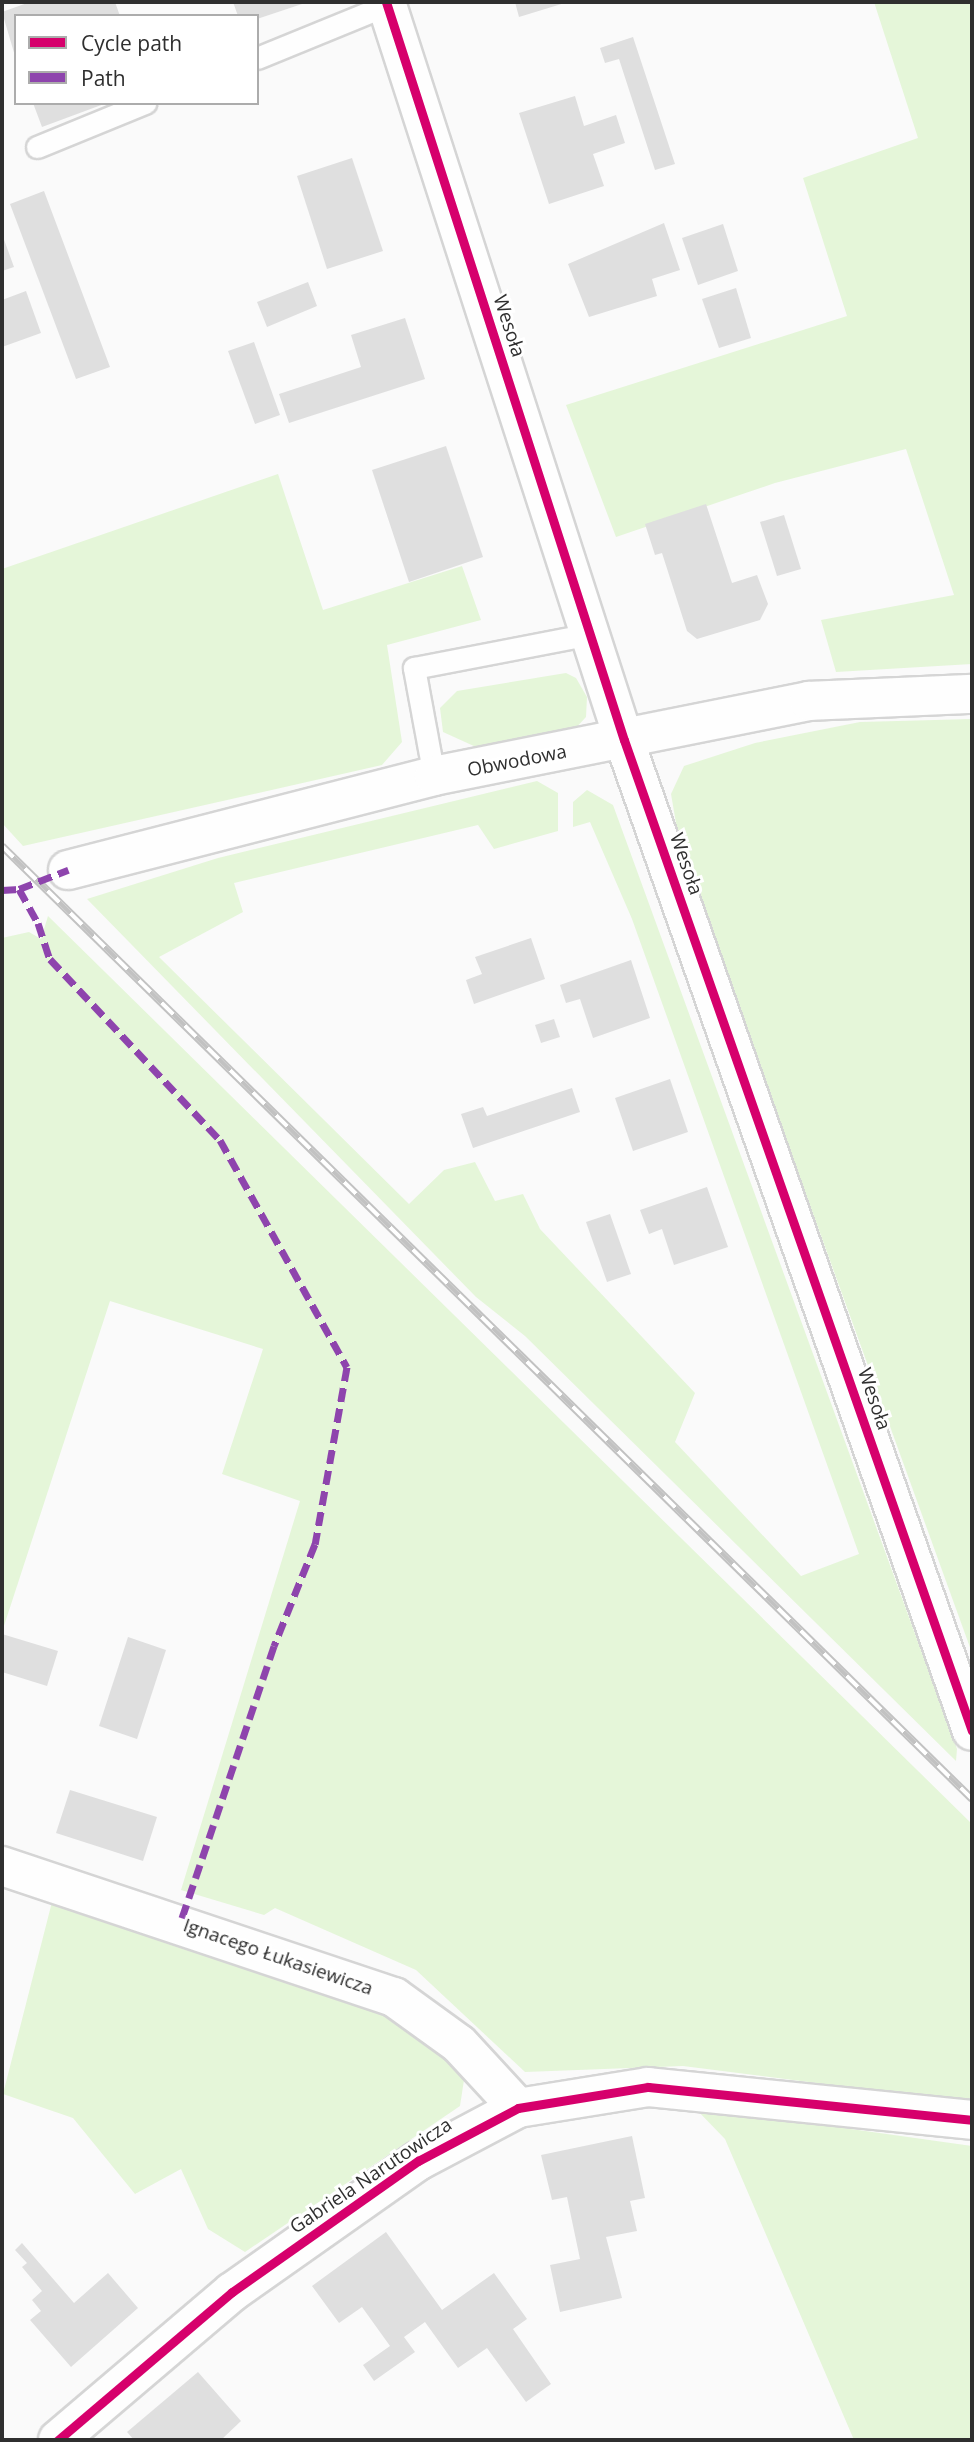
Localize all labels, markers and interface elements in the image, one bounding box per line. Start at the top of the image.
legend [14,14,259,105]
text: Cycle path [81,29,182,57]
text: Path [81,64,126,92]
street label: Wesoła [488,292,530,360]
street label: Obwodowa [465,740,569,782]
street label: Wesoła [665,830,707,898]
street label: Wesoła [853,1365,895,1433]
street label: Ignacego Łukasiewicza [180,1914,376,2000]
street label: Gabriela Narutowicza [286,2113,456,2239]

